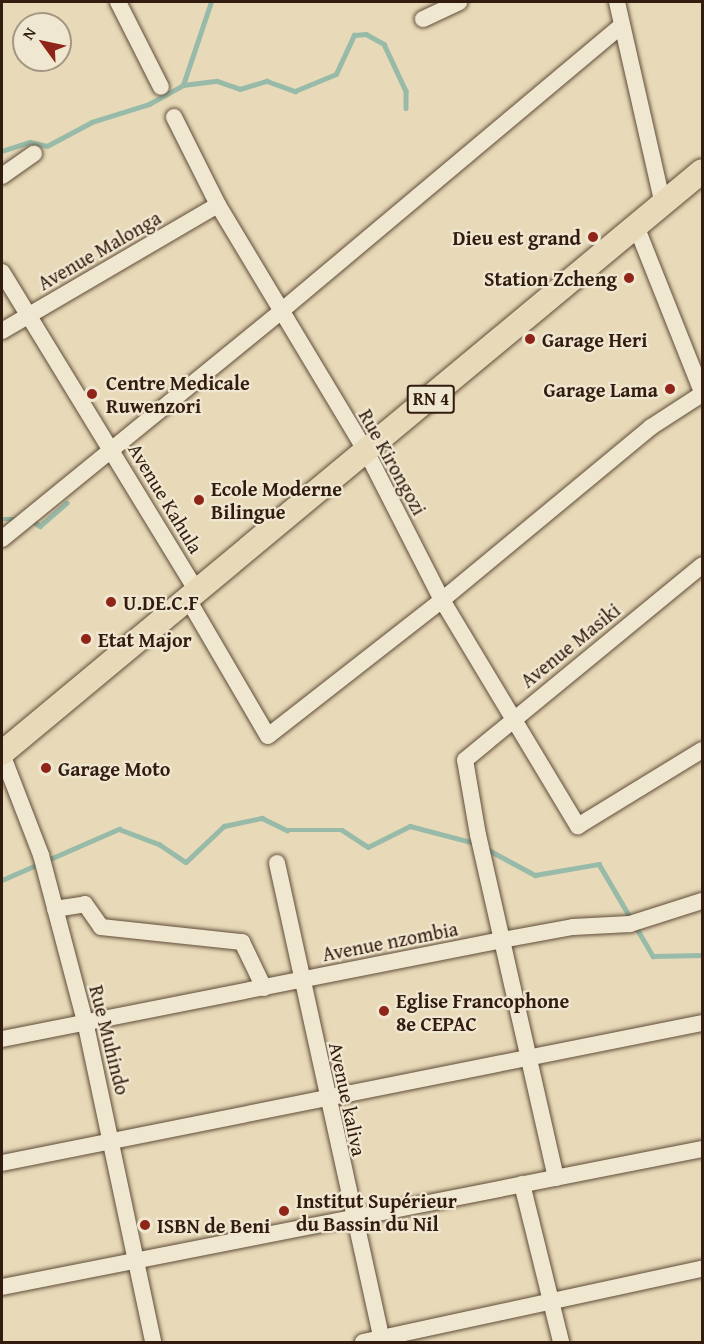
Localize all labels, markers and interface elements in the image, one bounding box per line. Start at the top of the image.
north arrow [12,12,72,72]
text: N [16,22,42,44]
street label: Avenue Malonga [33,205,165,295]
place label: Dieu est grand [453,225,581,249]
marker: Dieu est grand [586,230,600,244]
place label: Station Zcheng [484,266,617,290]
marker: Station Zcheng [622,271,636,285]
place label: Garage Heri [542,327,647,351]
marker: Garage Heri [523,332,537,346]
place label: Centre Medicale Ruwenzori [106,371,250,418]
place label: Garage Lama [544,377,658,401]
marker: Garage Lama [663,382,677,396]
road number: RN 4 [406,384,456,414]
marker: Centre Medicale Ruwenzori [83,385,101,403]
street label: Rue Kirongozi [354,405,432,519]
street label: Avenue Kahula [124,439,208,557]
place label: Ecole Moderne Bilingue [211,476,342,523]
marker: Ecole Moderne Bilingue [192,493,206,507]
place label: U.DE.C.F [123,590,199,614]
marker: U.DE.C.F [104,595,118,609]
street label: Avenue Masiki [515,598,625,692]
place label: Etat Major [98,627,192,651]
marker: Etat Major [79,632,93,646]
place label: Garage Moto [58,756,170,780]
marker: Garage Moto [39,761,53,775]
street label: Avenue nzombia [320,916,460,966]
street label: Rue Muhindo [85,983,135,1097]
place label: Eglise Francophone 8e CEPAC [396,988,569,1035]
marker: Eglise Francophone 8e CEPAC [377,1004,391,1018]
street label: Avenue kaliva [324,1040,372,1158]
place label: Institut Supérieur du Bassin du Nil [296,1188,457,1235]
marker: Institut Supérieur du Bassin du Nil [277,1204,291,1218]
place label: ISBN de Beni [157,1213,270,1237]
marker: ISBN de Beni [138,1218,152,1232]

